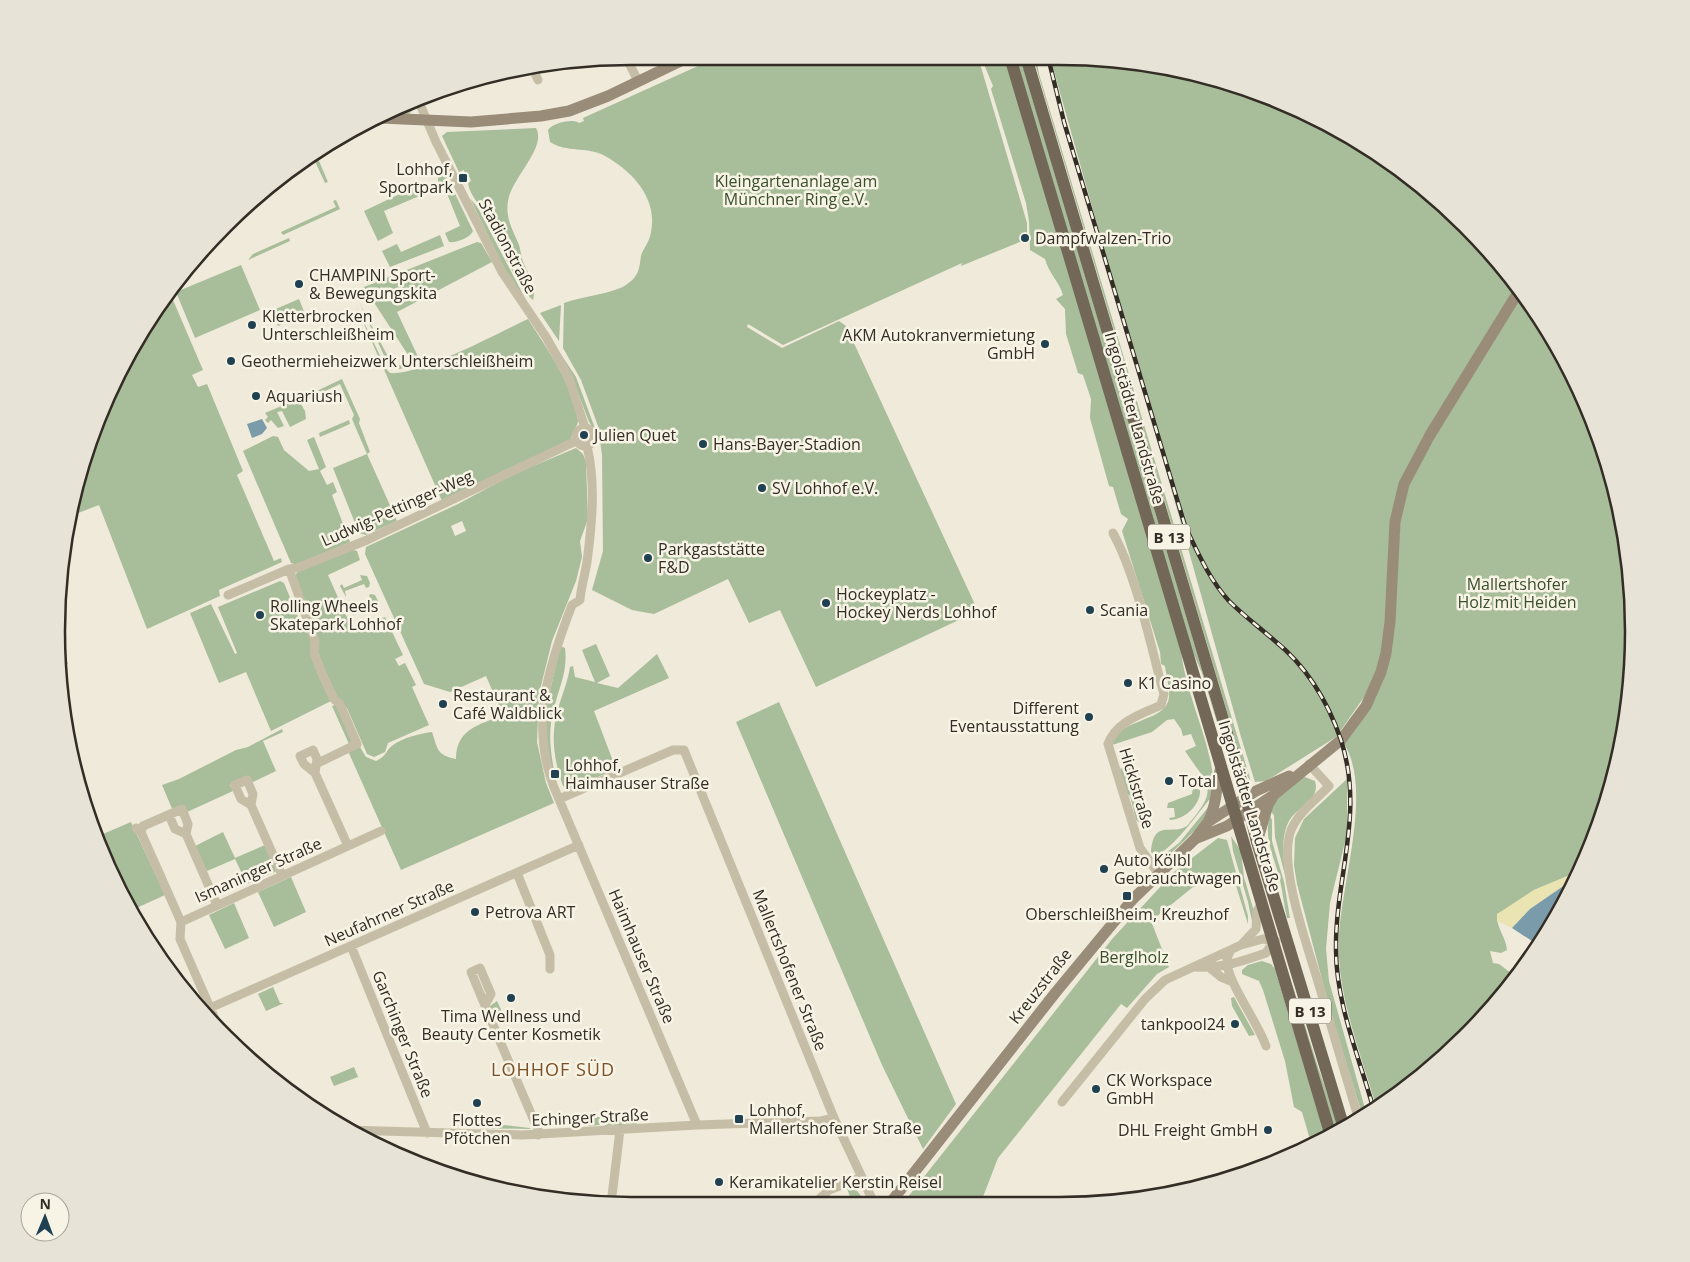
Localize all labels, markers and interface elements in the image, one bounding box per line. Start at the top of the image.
place label: Lohhof, Sportpark [379,158,454,198]
park label: Kleingartenanlage am Münchner Ring e.V. [715,170,877,210]
marker: Lohhof, Sportpark [457,172,469,184]
street label: Stadionstraße [474,195,542,297]
place label: Dampfwalzen-Trio [1035,227,1171,249]
marker: Dampfwalzen-Trio [1019,232,1031,244]
place label: CHAMPINI Sport- & Bewegungskita [309,264,437,304]
marker: CHAMPINI Sport- & Bewegungskita [293,278,305,290]
place label: Kletterbrocken Unterschleißheim [262,305,394,345]
marker: Kletterbrocken Unterschleißheim [246,319,258,331]
place label: AKM Autokranvermietung GmbH [842,324,1035,364]
street label: Ingolstädter Landstraße [1100,329,1170,507]
marker: AKM Autokranvermietung GmbH [1039,338,1051,350]
place label: Geothermieheizwerk Unterschleißheim [241,350,533,372]
marker: Geothermieheizwerk Unterschleißheim [225,355,237,367]
place label: Aquariush [266,385,342,407]
marker: Aquariush [250,390,262,402]
place label: Julien Quet [592,424,676,446]
marker: Julien Quet [578,429,590,441]
place label: Hans-Bayer-Stadion [713,433,861,455]
marker: Hans-Bayer-Stadion [697,438,709,450]
street label: Ludwig-Pettinger-Weg [318,464,477,551]
place label: SV Lohhof e.V. [772,477,878,499]
marker: SV Lohhof e.V. [756,482,768,494]
road number: B 13 [1148,524,1190,550]
place label: Parkgaststätte F&D [658,538,765,578]
marker: Parkgaststätte F&D [642,552,654,564]
park label: Mallertshofer Holz mit Heiden [1457,573,1577,613]
place label: Hockeyplatz - Hockey Nerds Lohhof [836,583,998,623]
place label: Rolling Wheels Skatepark Lohhof [270,595,403,635]
marker: Hockeyplatz - Hockey Nerds Lohhof [820,597,832,609]
place label: Scania [1100,599,1148,621]
marker: Scania [1084,604,1096,616]
marker: Rolling Wheels Skatepark Lohhof [254,609,266,621]
place label: K1 Casino [1138,672,1211,694]
marker: K1 Casino [1122,677,1134,689]
place label: Restaurant & Café Waldblick [453,684,563,724]
place label: Different Eventausstattung [949,697,1079,737]
marker: Restaurant & Café Waldblick [437,698,449,710]
marker: Different Eventausstattung [1083,711,1095,723]
street label: Ingolstädter Landstraße [1213,717,1287,895]
street label: Hicklstraße [1114,745,1160,831]
place label: Lohhof, Haimhauser Straße [565,754,709,794]
marker: Lohhof, Haimhauser Straße [549,768,561,780]
place label: Total [1179,770,1216,792]
marker: Total [1163,775,1175,787]
street label: Ismaninger Straße [191,832,325,908]
place label: Auto Kölbl Gebrauchtwagen [1114,849,1242,889]
marker: Auto Kölbl Gebrauchtwagen [1098,863,1110,875]
street label: Neufahrner Straße [321,875,457,951]
street label: Haimhauser Straße [604,885,680,1027]
street label: Mallertshofener Straße [748,886,832,1054]
marker: Oberschleißheim, Kreuzhof [1121,890,1133,902]
place label: Petrova ART [485,901,576,923]
place label: Oberschleißheim, Kreuzhof [1025,903,1230,925]
marker: Petrova ART [469,906,481,918]
street label: Kreuzstraße [1004,944,1076,1028]
park label: Berglholz [1099,946,1169,968]
street label: Garchinger Straße [367,967,439,1101]
marker: Tima Wellness und Beauty Center Kosmetik [505,992,517,1004]
road number: B 13 [1289,998,1331,1024]
place label: Tima Wellness und Beauty Center Kosmetik [421,1005,601,1045]
place label: tankpool24 [1141,1013,1225,1035]
marker: tankpool24 [1229,1018,1241,1030]
district label: LOHHOF SÜD [491,1057,615,1081]
place label: CK Workspace GmbH [1106,1069,1212,1109]
marker: CK Workspace GmbH [1090,1083,1102,1095]
marker: Flottes Pfötchen [471,1097,483,1109]
place label: Lohhof, Mallertshofener Straße [749,1099,921,1139]
street label: Echinger Straße [531,1103,649,1131]
place label: Flottes Pfötchen [444,1109,510,1149]
marker: Lohhof, Mallertshofener Straße [733,1113,745,1125]
place label: DHL Freight GmbH [1118,1119,1258,1141]
marker: DHL Freight GmbH [1262,1124,1274,1136]
place label: Keramikatelier Kerstin Reisel [729,1171,942,1193]
marker: Keramikatelier Kerstin Reisel [713,1176,725,1188]
north arrow [20,1192,70,1242]
text: N [39,1194,51,1213]

